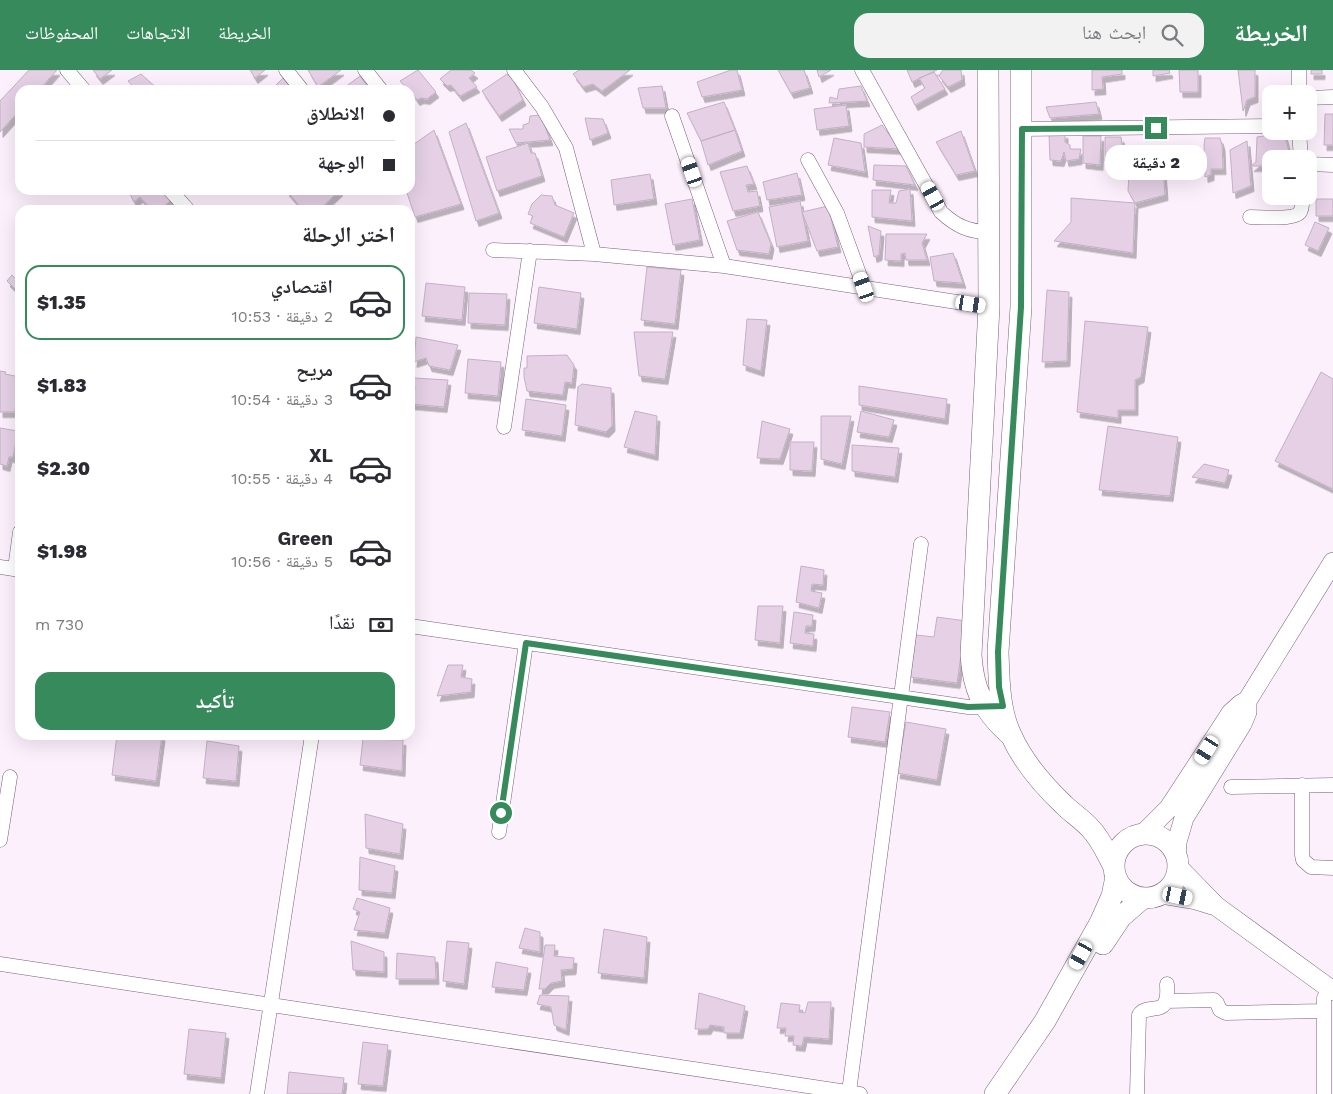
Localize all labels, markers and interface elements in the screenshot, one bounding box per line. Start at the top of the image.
search box [854,13,1204,58]
text: الخريطة [1234,19,1308,47]
text: ابحث هنا [1082,21,1146,44]
icon: search [1158,21,1186,49]
text: المحفوظات [25,22,98,43]
text: الاتجاهات [126,22,190,43]
text: الخريطة [218,22,271,43]
map controls [1262,85,1317,205]
button: + [1262,85,1317,140]
text: الانطلاق [306,102,365,125]
route end [1145,117,1167,139]
callout: 2 دقيقة [1105,146,1207,180]
button: − [1262,150,1317,205]
text: الوجهة [317,151,365,174]
text: 2 دقيقة [1132,153,1180,172]
car [680,155,703,189]
car [919,179,946,213]
text: اختر الرحلة [302,222,395,247]
car [852,270,875,304]
text: اقتصادي [271,275,333,298]
icon: car [348,280,393,325]
text: $1.35 [37,291,86,314]
car [955,294,986,314]
text: 2 دقيقة · 10:53 [232,307,333,326]
text: مريح [296,358,333,381]
icon: car [348,363,393,408]
text: $1.83 [37,374,87,397]
text: 3 دقيقة · 10:54 [231,390,333,409]
text: XL [309,444,333,467]
icon: car [348,446,393,491]
text: $2.30 [37,457,90,480]
text: 4 دقيقة · 10:55 [231,469,333,488]
text: Green [277,527,333,550]
icon: car [348,529,393,574]
text: $1.98 [37,540,87,563]
text: 5 دقيقة · 10:56 [231,552,333,571]
text: نقدًا [329,611,355,634]
icon: cash [367,611,395,639]
text: 730 m [35,615,84,634]
button: تأكيد [35,672,395,730]
car [1192,733,1221,767]
route start [490,802,512,824]
car [1161,886,1194,906]
car [1067,938,1094,972]

